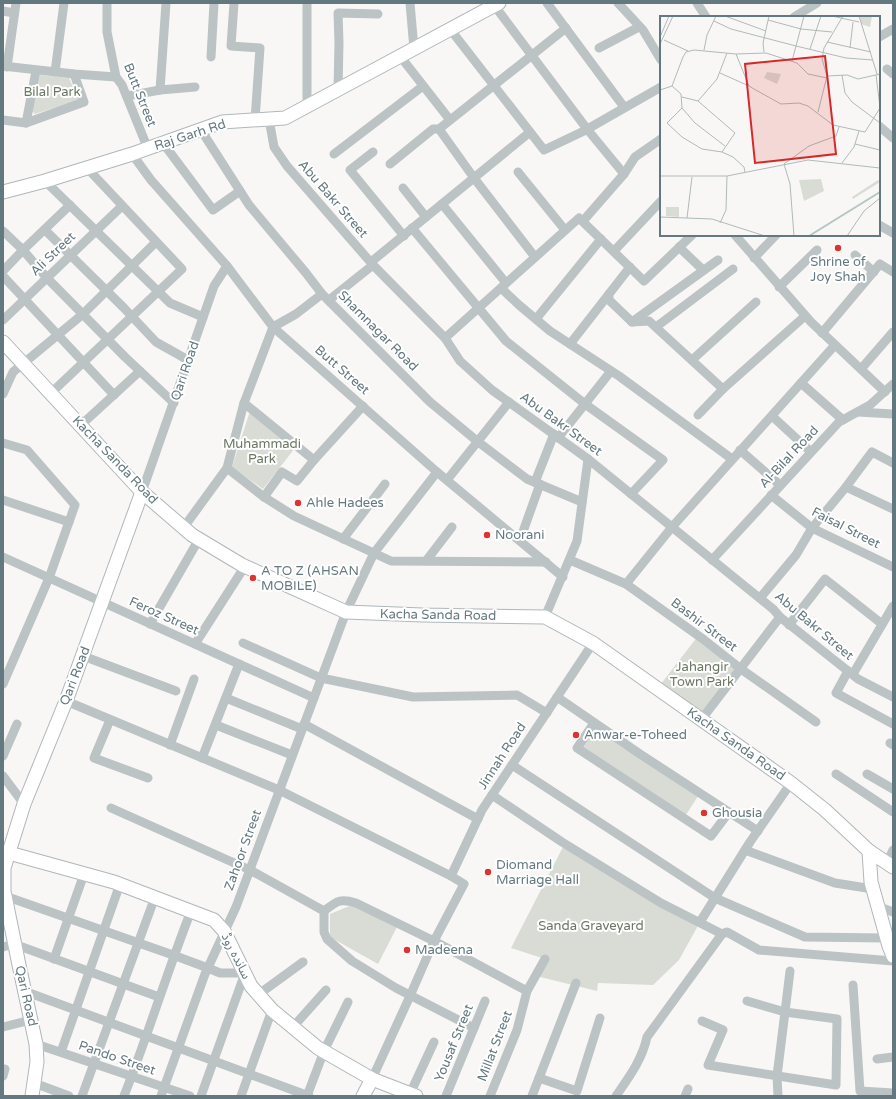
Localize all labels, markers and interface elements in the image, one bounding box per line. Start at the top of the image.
inset map [660,16,880,236]
street label: Butt Street [120,61,160,129]
park label: Bilal Park [23,84,81,100]
street label: Raj Garh Rd [152,116,228,154]
street label: Abu Bakr Street [295,157,371,241]
street label: Ali Street [27,229,79,279]
marker: Shrine of Joy Shah [833,243,843,253]
place label: Shrine of Joy Shah [810,254,866,285]
street label: Shamnagar Road [335,288,421,374]
street label: Qari Road [167,339,203,403]
street label: Butt Street [311,342,373,398]
street label: Abu Bakr Street [517,389,605,459]
street label: Kacha Sanda Road [69,413,161,507]
street label: Al-Bilal Road [756,423,822,491]
park label: Muhammadi Park [223,436,301,467]
place label: Ahle Hadees [306,495,384,511]
marker: Ahle Hadees [293,498,303,508]
street label: Faisal Street [809,504,883,552]
place label: Noorani [495,527,545,543]
marker: Noorani [482,530,492,540]
place label: A TO Z (AHSAN MOBILE) [261,563,359,594]
marker: A TO Z (AHSAN MOBILE) [248,573,258,583]
street label: Abu Bakr Street [771,588,857,664]
street label: Feroz Street [127,594,201,638]
street label: Bashir Street [668,595,740,655]
street label: Kacha Sanda Road [380,606,496,624]
street label: Qari Road [56,644,94,708]
park label: Jahangir Town Park [670,659,734,690]
street label: Kacha Sanda Road [684,704,788,784]
street label: Jinnah Road [474,720,530,792]
place label: Anwar-e-Toheed [584,727,687,743]
marker: Anwar-e-Toheed [571,730,581,740]
place label: Ghousia [712,805,762,821]
street label: Zahoor Street [221,807,265,893]
marker: Ghousia [699,808,709,818]
place label: Diomand Marriage Hall [496,857,579,888]
marker: Diomand Marriage Hall [483,867,493,877]
park label: Sanda Graveyard [538,918,644,934]
street label: ساندہ روڈ [218,930,254,982]
place label: Madeena [415,942,473,958]
marker: Madeena [402,945,412,955]
street label: Qari Road [11,964,41,1028]
street label: Yousaf Street [431,1002,477,1084]
street label: Millat Street [474,1008,516,1084]
street label: Pando Street [76,1037,158,1079]

